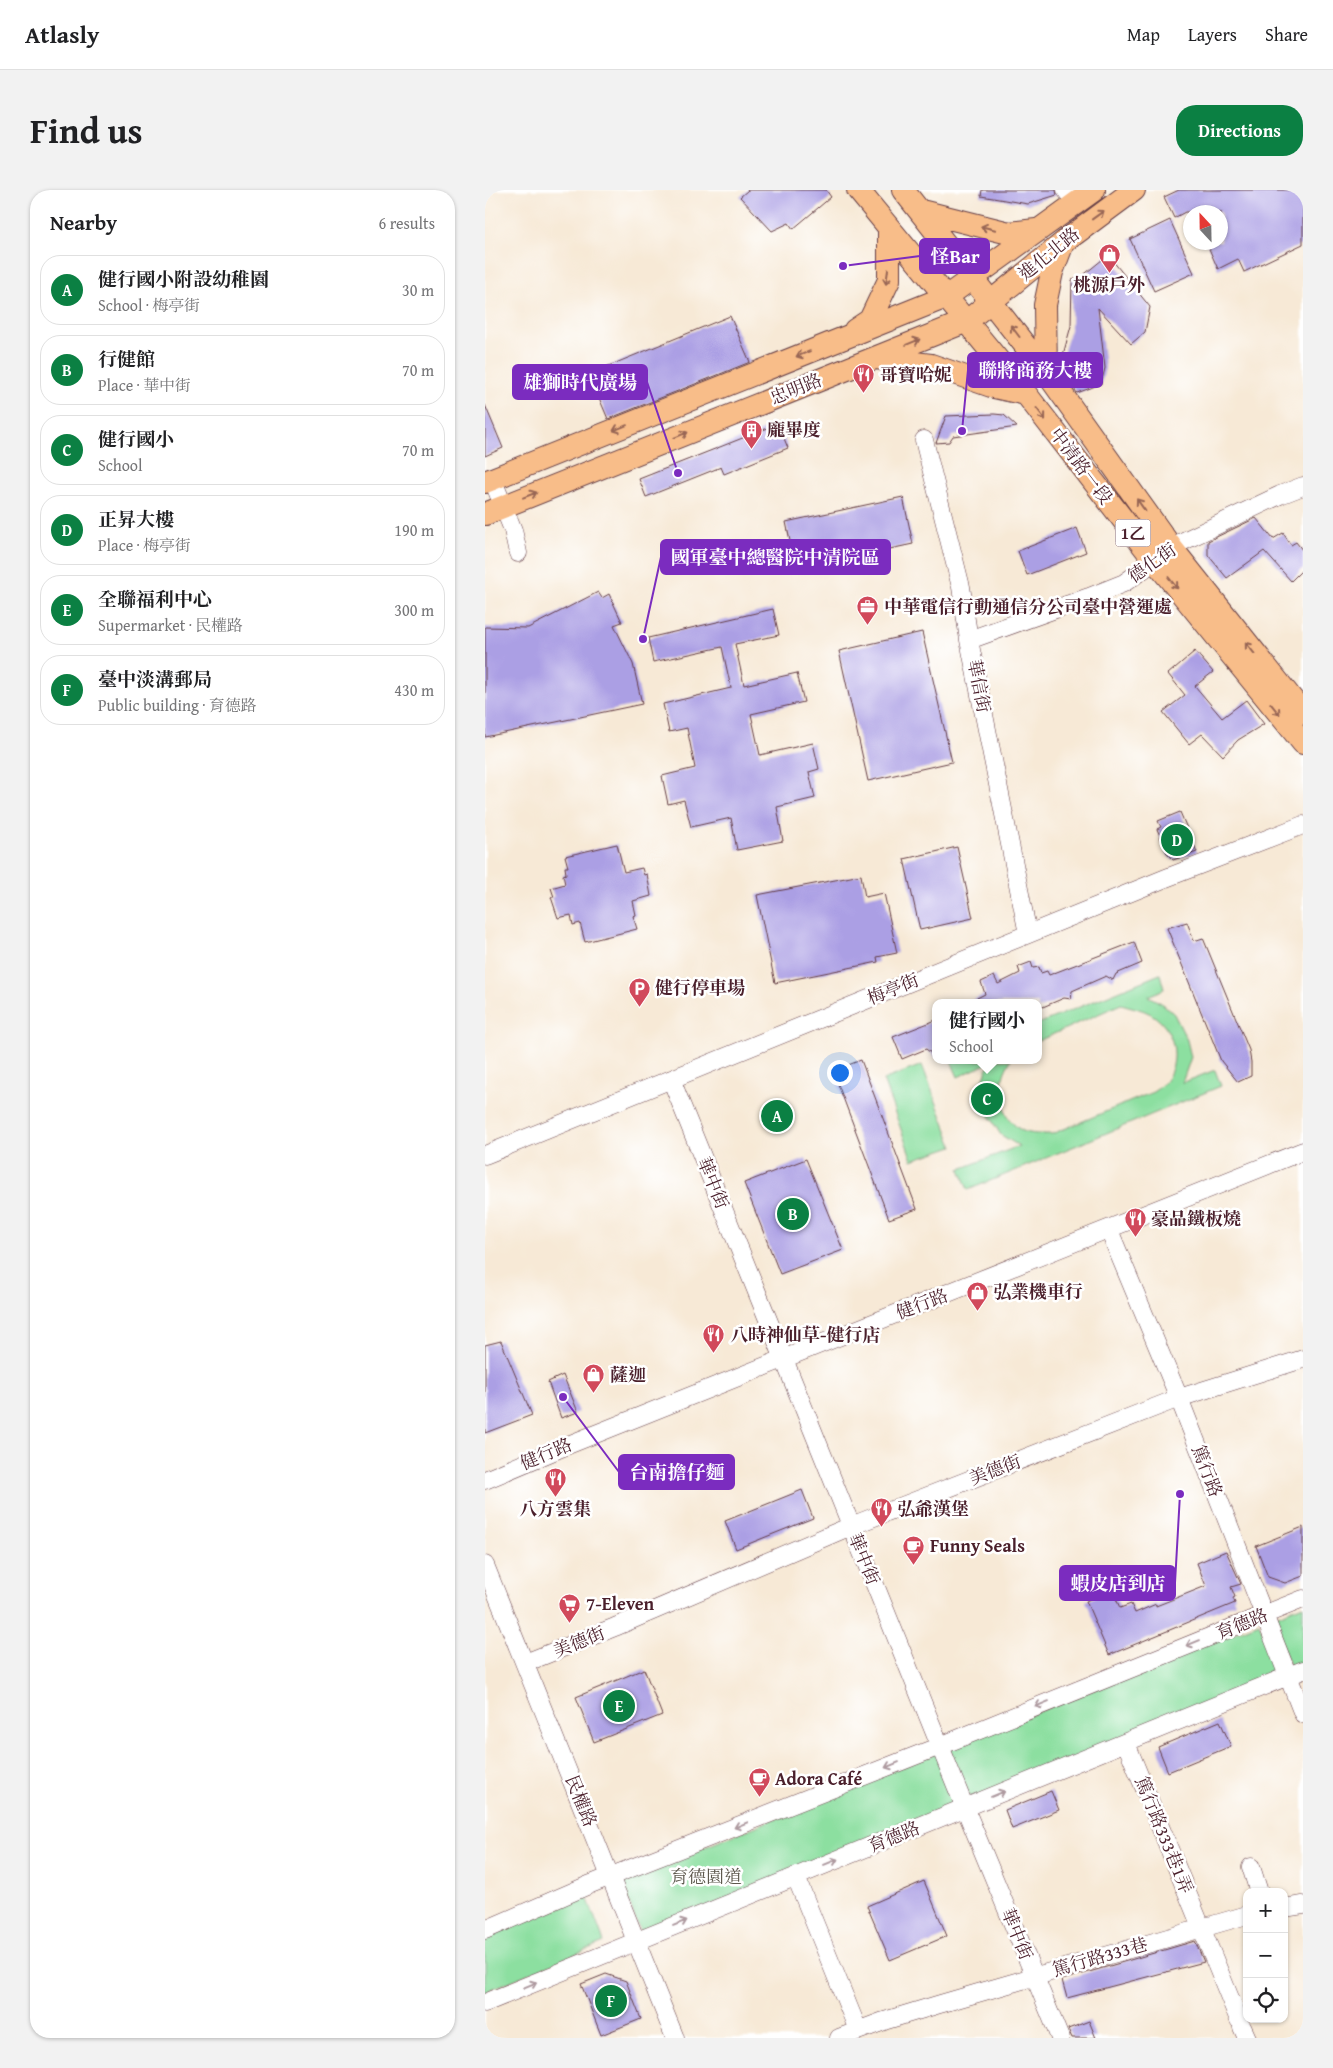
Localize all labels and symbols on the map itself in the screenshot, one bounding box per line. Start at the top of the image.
north arrow [1183,205,1228,250]
one-way arrow [1091,210,1105,220]
street label: 進化北路 [1012,220,1085,287]
one-way arrow [980,223,996,232]
callout: 怪Bar [920,239,989,273]
text: 怪Bar [930,242,980,270]
shop icon: 桃源戶外 [1097,243,1121,274]
one-way arrow [882,268,892,284]
place label: 桃源戶外 [1073,271,1145,298]
one-way arrow [1010,324,1020,338]
one-way arrow [905,337,920,346]
one-way arrow [796,351,811,360]
callout: 聯將商務大樓 [968,353,1102,387]
text: 聯將商務大樓 [978,356,1092,384]
place label: 哥寶哈妮 [880,361,952,388]
restaurant icon: 哥寶哈妮 [852,363,876,394]
callout: 雄獅時代廣場 [513,365,647,399]
street label: 忠明路 [766,366,826,411]
text: 雄獅時代廣場 [523,368,637,396]
one-way arrow [1036,407,1046,421]
place label: 龐畢度 [767,416,821,443]
building icon: 龐畢度 [739,418,763,449]
street label: 中清路一段 [1044,422,1119,510]
one-way arrow [613,423,628,433]
one-way arrow [673,430,688,439]
one-way arrow [522,490,537,499]
one-way arrow [1136,498,1146,512]
road number: 1乙 [1115,519,1151,546]
street label: 德化街 [1122,536,1182,589]
callout: 國軍臺中總醫院中清院區 [661,540,890,574]
text: 國軍臺中總醫院中清院區 [670,543,880,571]
one-way arrow [1168,576,1179,589]
place label: 中華電信行動通信分公司臺中營運處 [884,593,1172,620]
office icon: 中華電信行動通信分公司臺中營運處 [856,595,880,626]
one-way arrow [1245,642,1256,655]
street label: 華信街 [961,657,998,715]
one-way arrow [1270,703,1281,716]
pin: D [1161,821,1193,859]
street label: 梅亭街 [863,966,923,1011]
place label: 健行停車場 [655,974,745,1001]
parking icon: 健行停車場 [627,976,651,1007]
your location [827,1060,853,1086]
pin: C [971,1080,1003,1118]
pin: A [761,1097,793,1135]
street label: 華中街 [691,1153,736,1213]
pin: B [777,1195,809,1233]
place label: 豪品鐵板燒 [1151,1205,1241,1232]
restaurant icon: 豪品鐵板燒 [1123,1207,1147,1238]
place label: 弘業機車行 [993,1278,1083,1305]
shop icon: 弘業機車行 [965,1280,989,1311]
street label: 健行路 [892,1281,952,1326]
place label: 八時神仙草-健行店 [730,1321,881,1348]
restaurant icon: 八時神仙草-健行店 [702,1323,726,1354]
place label: 薩迦 [610,1361,646,1388]
shop icon: 薩迦 [582,1363,606,1394]
street label: 健行路 [516,1431,576,1477]
street label: 篤行路 [1185,1441,1230,1501]
street label: 美德街 [965,1447,1025,1492]
callout: 台南擔仔麵 [619,1455,734,1489]
text: 台南擔仔麵 [629,1458,725,1486]
restaurant icon: 八方雲集 [543,1467,567,1498]
place label: 八方雲集 [519,1495,591,1522]
place label: 弘爺漢堡 [897,1495,969,1522]
restaurant icon: 弘爺漢堡 [869,1497,893,1528]
street label: 華中街 [842,1529,887,1589]
place label: Funny Seals [930,1532,1025,1559]
cafe icon: Funny Seals [902,1534,926,1565]
callout: 蝦皮店到店 [1060,1566,1175,1600]
text: 蝦皮店到店 [1070,1569,1166,1597]
place label: 7-Eleven [586,1590,655,1617]
supermarket icon: 7-Eleven [558,1592,582,1623]
street label: 育德路 [1212,1601,1272,1646]
street label: 美德街 [549,1619,609,1664]
one-way arrow [1186,1639,1201,1649]
pin: E [603,1687,635,1725]
one-way arrow [1035,1700,1050,1710]
one-way arrow [884,1761,900,1770]
place label: Adora Café [775,1765,862,1792]
cafe icon: Adora Café [747,1767,771,1798]
street label: 民權路 [559,1771,604,1831]
street label: 篤行路333巷1弄 [1129,1772,1200,1898]
one-way arrow [990,1789,1005,1799]
street label: 育德路 [864,1814,924,1859]
one-way arrow [733,1821,749,1830]
one-way arrow [823,1857,838,1867]
park label: 育德園道 [670,1863,742,1890]
street label: 華中街 [995,1904,1040,1964]
one-way arrow [672,1918,688,1927]
street label: 篤行路333巷 [1049,1930,1151,1983]
one-way arrow [522,1980,537,1989]
pin: F [595,1982,627,2020]

